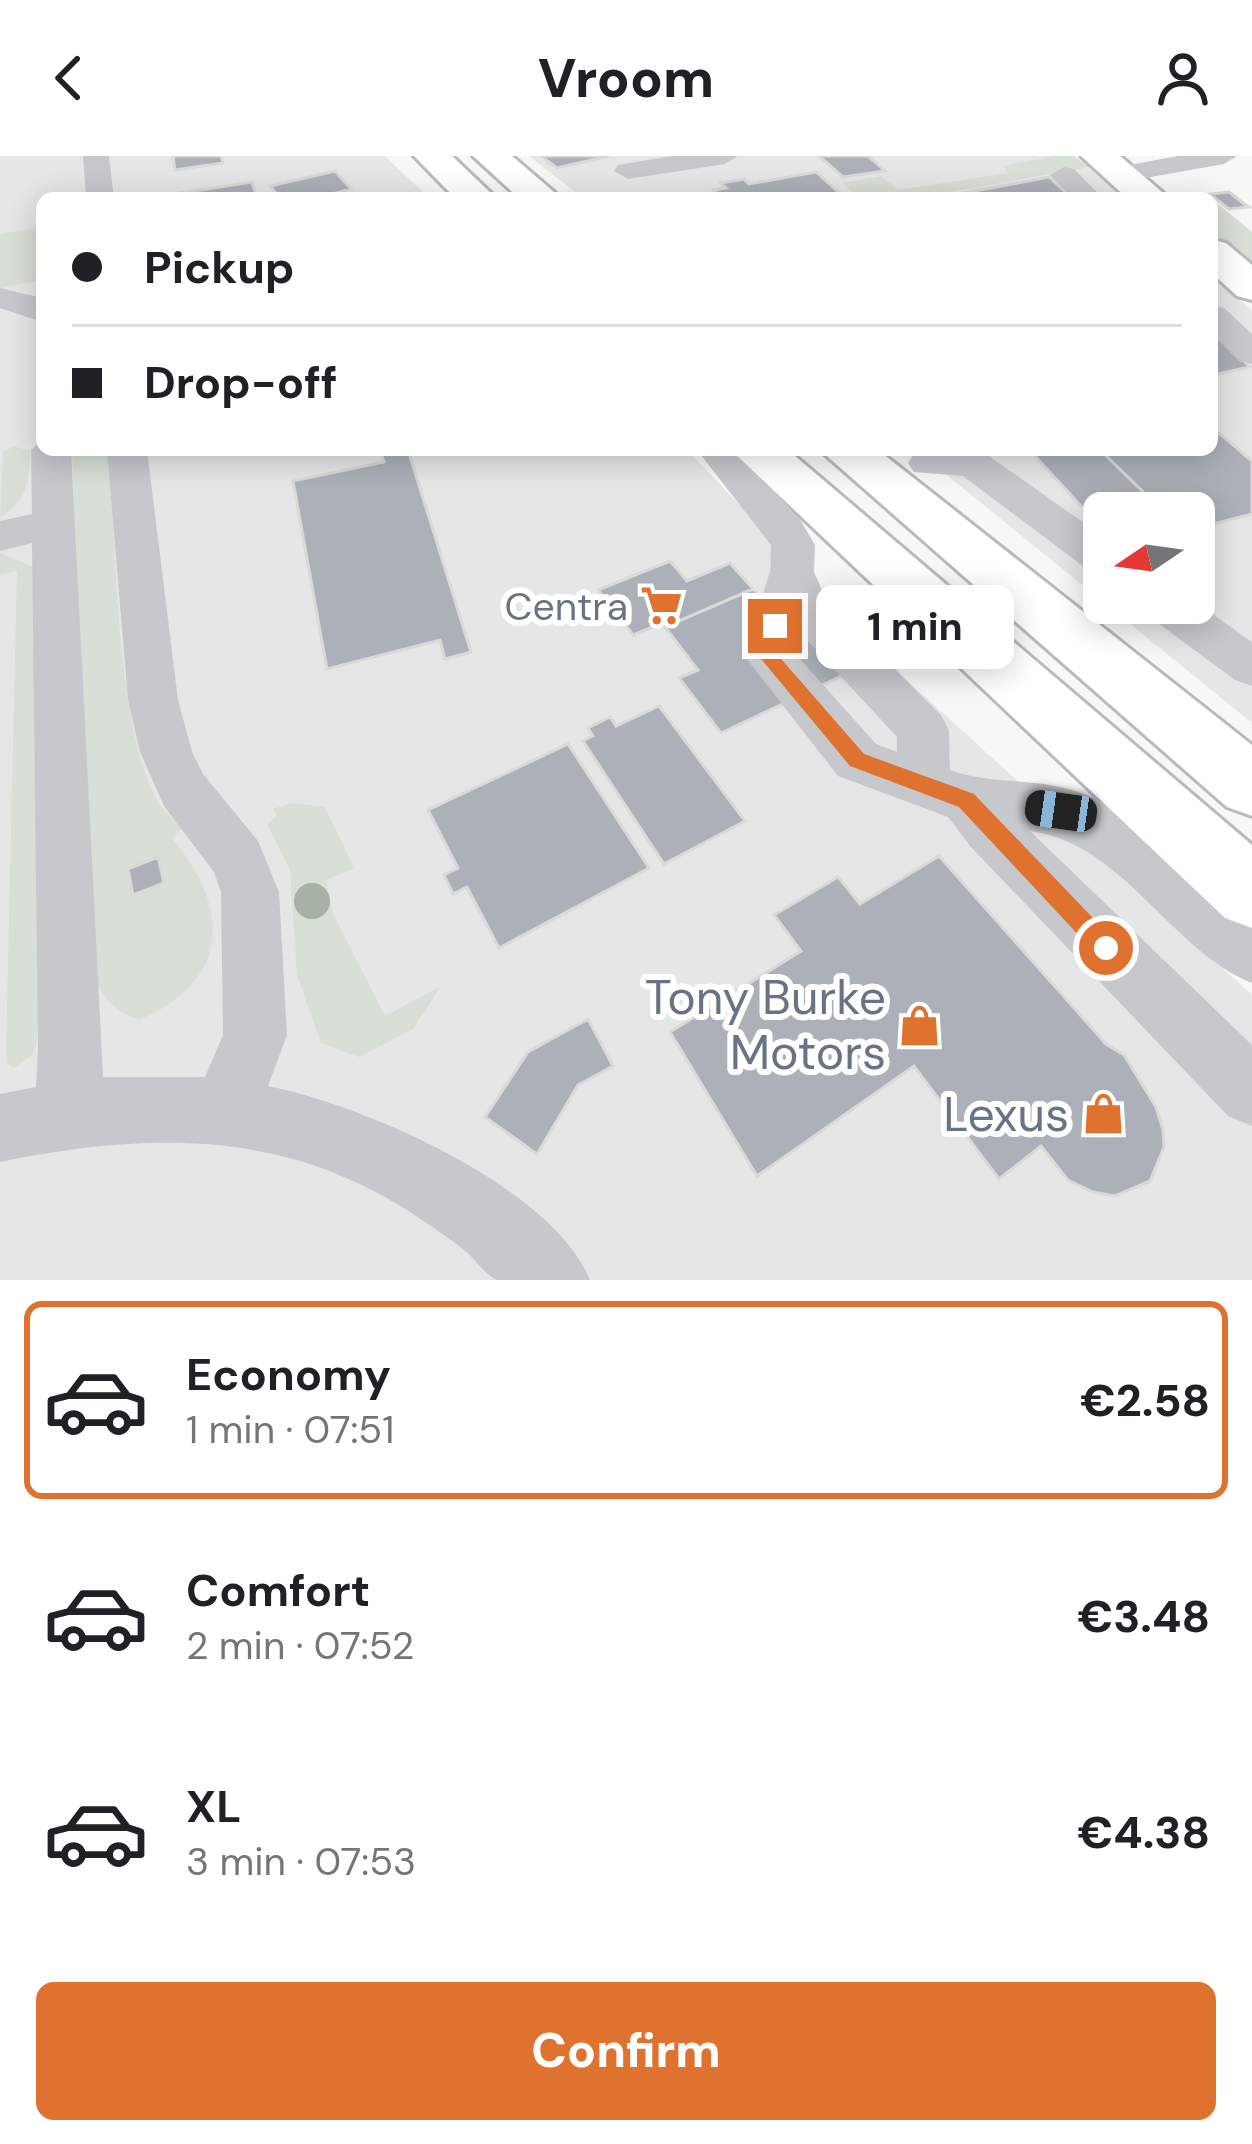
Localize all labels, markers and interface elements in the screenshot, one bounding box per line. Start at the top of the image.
text: Vroom [538,43,714,114]
icon: back [36,45,102,111]
icon: person [1150,45,1216,111]
text: Pickup [144,238,294,297]
text: Drop-off [144,353,338,412]
north arrow [1083,492,1215,624]
map controls [1083,492,1215,624]
place label: Centra [505,581,628,632]
supermarket icon: Centra [639,583,685,629]
callout: 1 min [817,584,1015,668]
route end [748,599,802,653]
text: 1 min [867,601,963,652]
car [1023,788,1099,834]
route start [1079,921,1133,975]
place label: Tony Burke Motors [645,966,886,1084]
shop icon: Tony Burke Motors [897,1002,943,1048]
place label: Lexus [943,1083,1069,1146]
shop icon: Lexus [1080,1091,1126,1137]
text: Economy [186,1345,391,1404]
icon: car [42,1346,150,1454]
text: €2.58 [1080,1371,1210,1430]
text: 1 min · 07:51 [186,1404,394,1455]
text: Comfort [186,1561,370,1620]
icon: car [42,1562,150,1670]
text: €3.48 [1078,1587,1210,1646]
text: 2 min · 07:52 [186,1620,414,1671]
text: XL [186,1777,241,1836]
icon: car [42,1778,150,1886]
text: €4.38 [1078,1803,1210,1862]
text: 3 min · 07:53 [186,1836,416,1887]
button: Confirm [36,1982,1216,2120]

